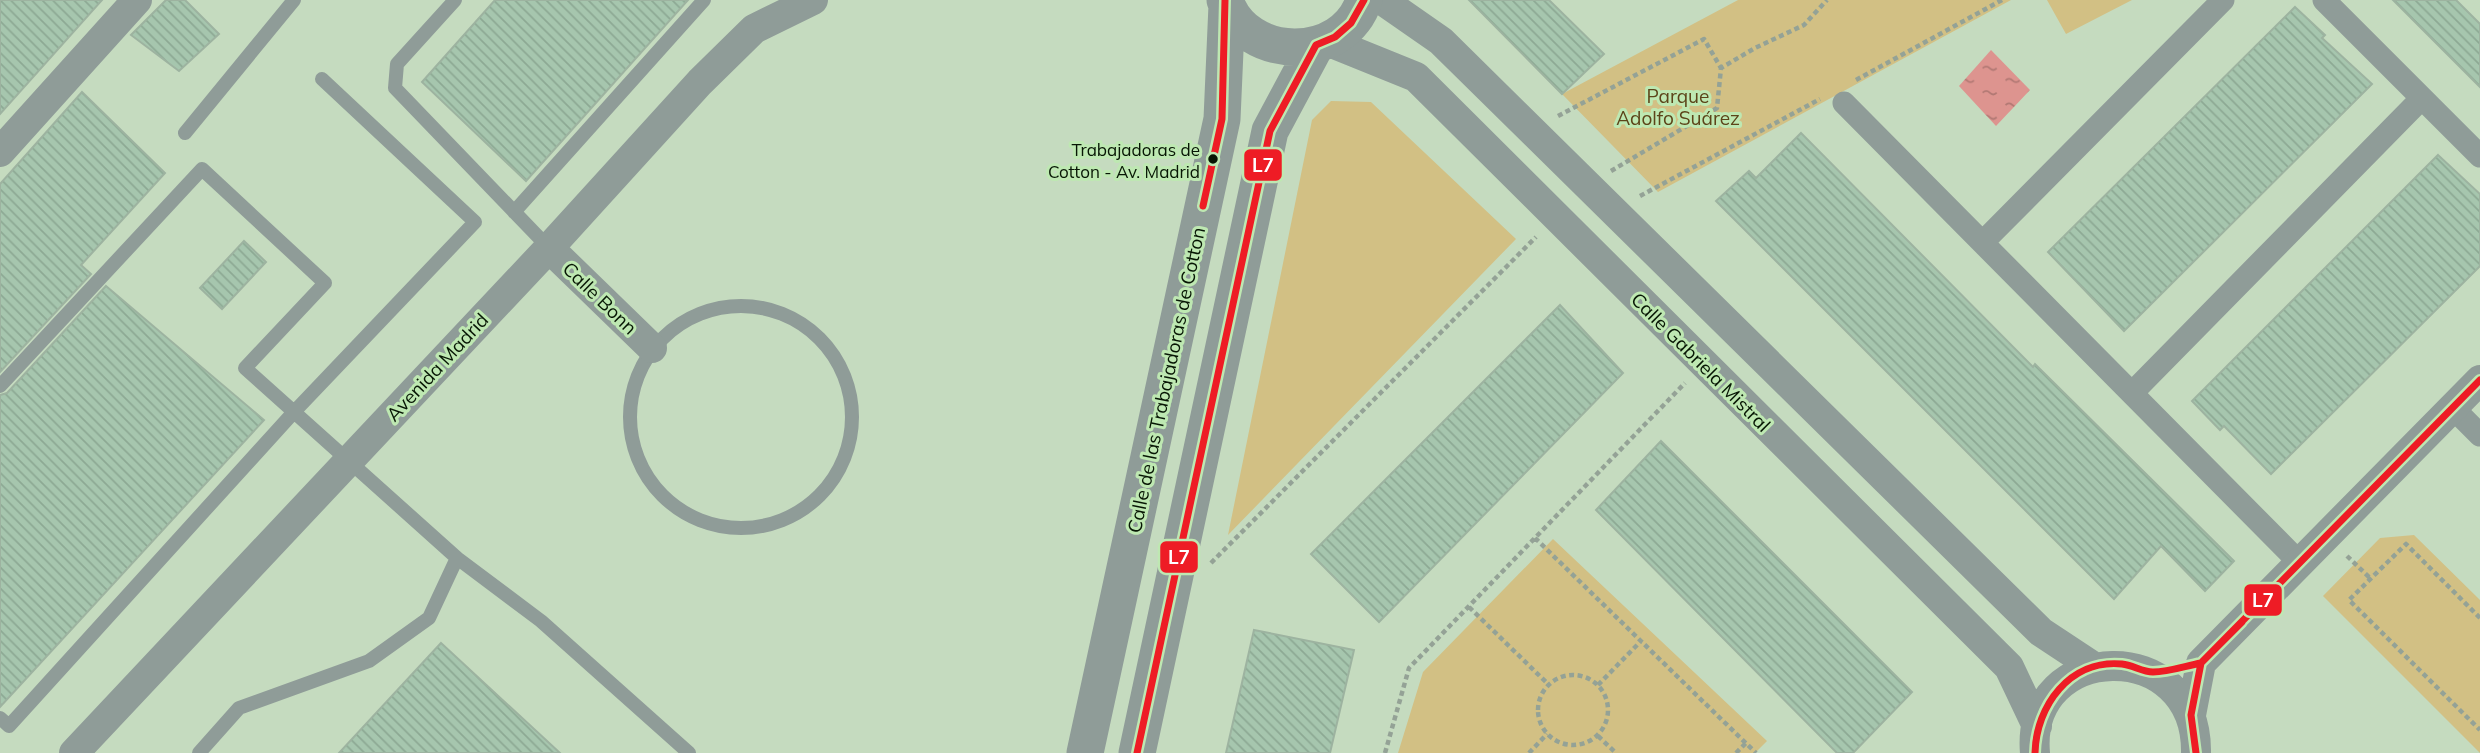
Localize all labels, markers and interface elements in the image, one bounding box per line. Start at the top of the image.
park label: Parque Adolfo Suárez [1616,84,1740,130]
place label: Trabajadoras de Cotton - Av. Madrid [1048,139,1200,182]
line badge: L7 [1243,148,1283,182]
marker: Trabajadoras de Cotton - Av. Madrid [1206,152,1220,166]
text: L7 [1252,153,1274,177]
street label: Calle de las Trabajadoras de Cotton [1122,225,1210,535]
street label: Calle Bonn [558,257,642,339]
street label: Calle Gabriela Mistral [1626,287,1776,437]
street label: Avenida Madrid [381,308,493,426]
line badge: L7 [1159,540,1199,574]
text: L7 [1168,545,1190,569]
line badge: L7 [2243,583,2283,617]
text: L7 [2252,588,2274,612]

